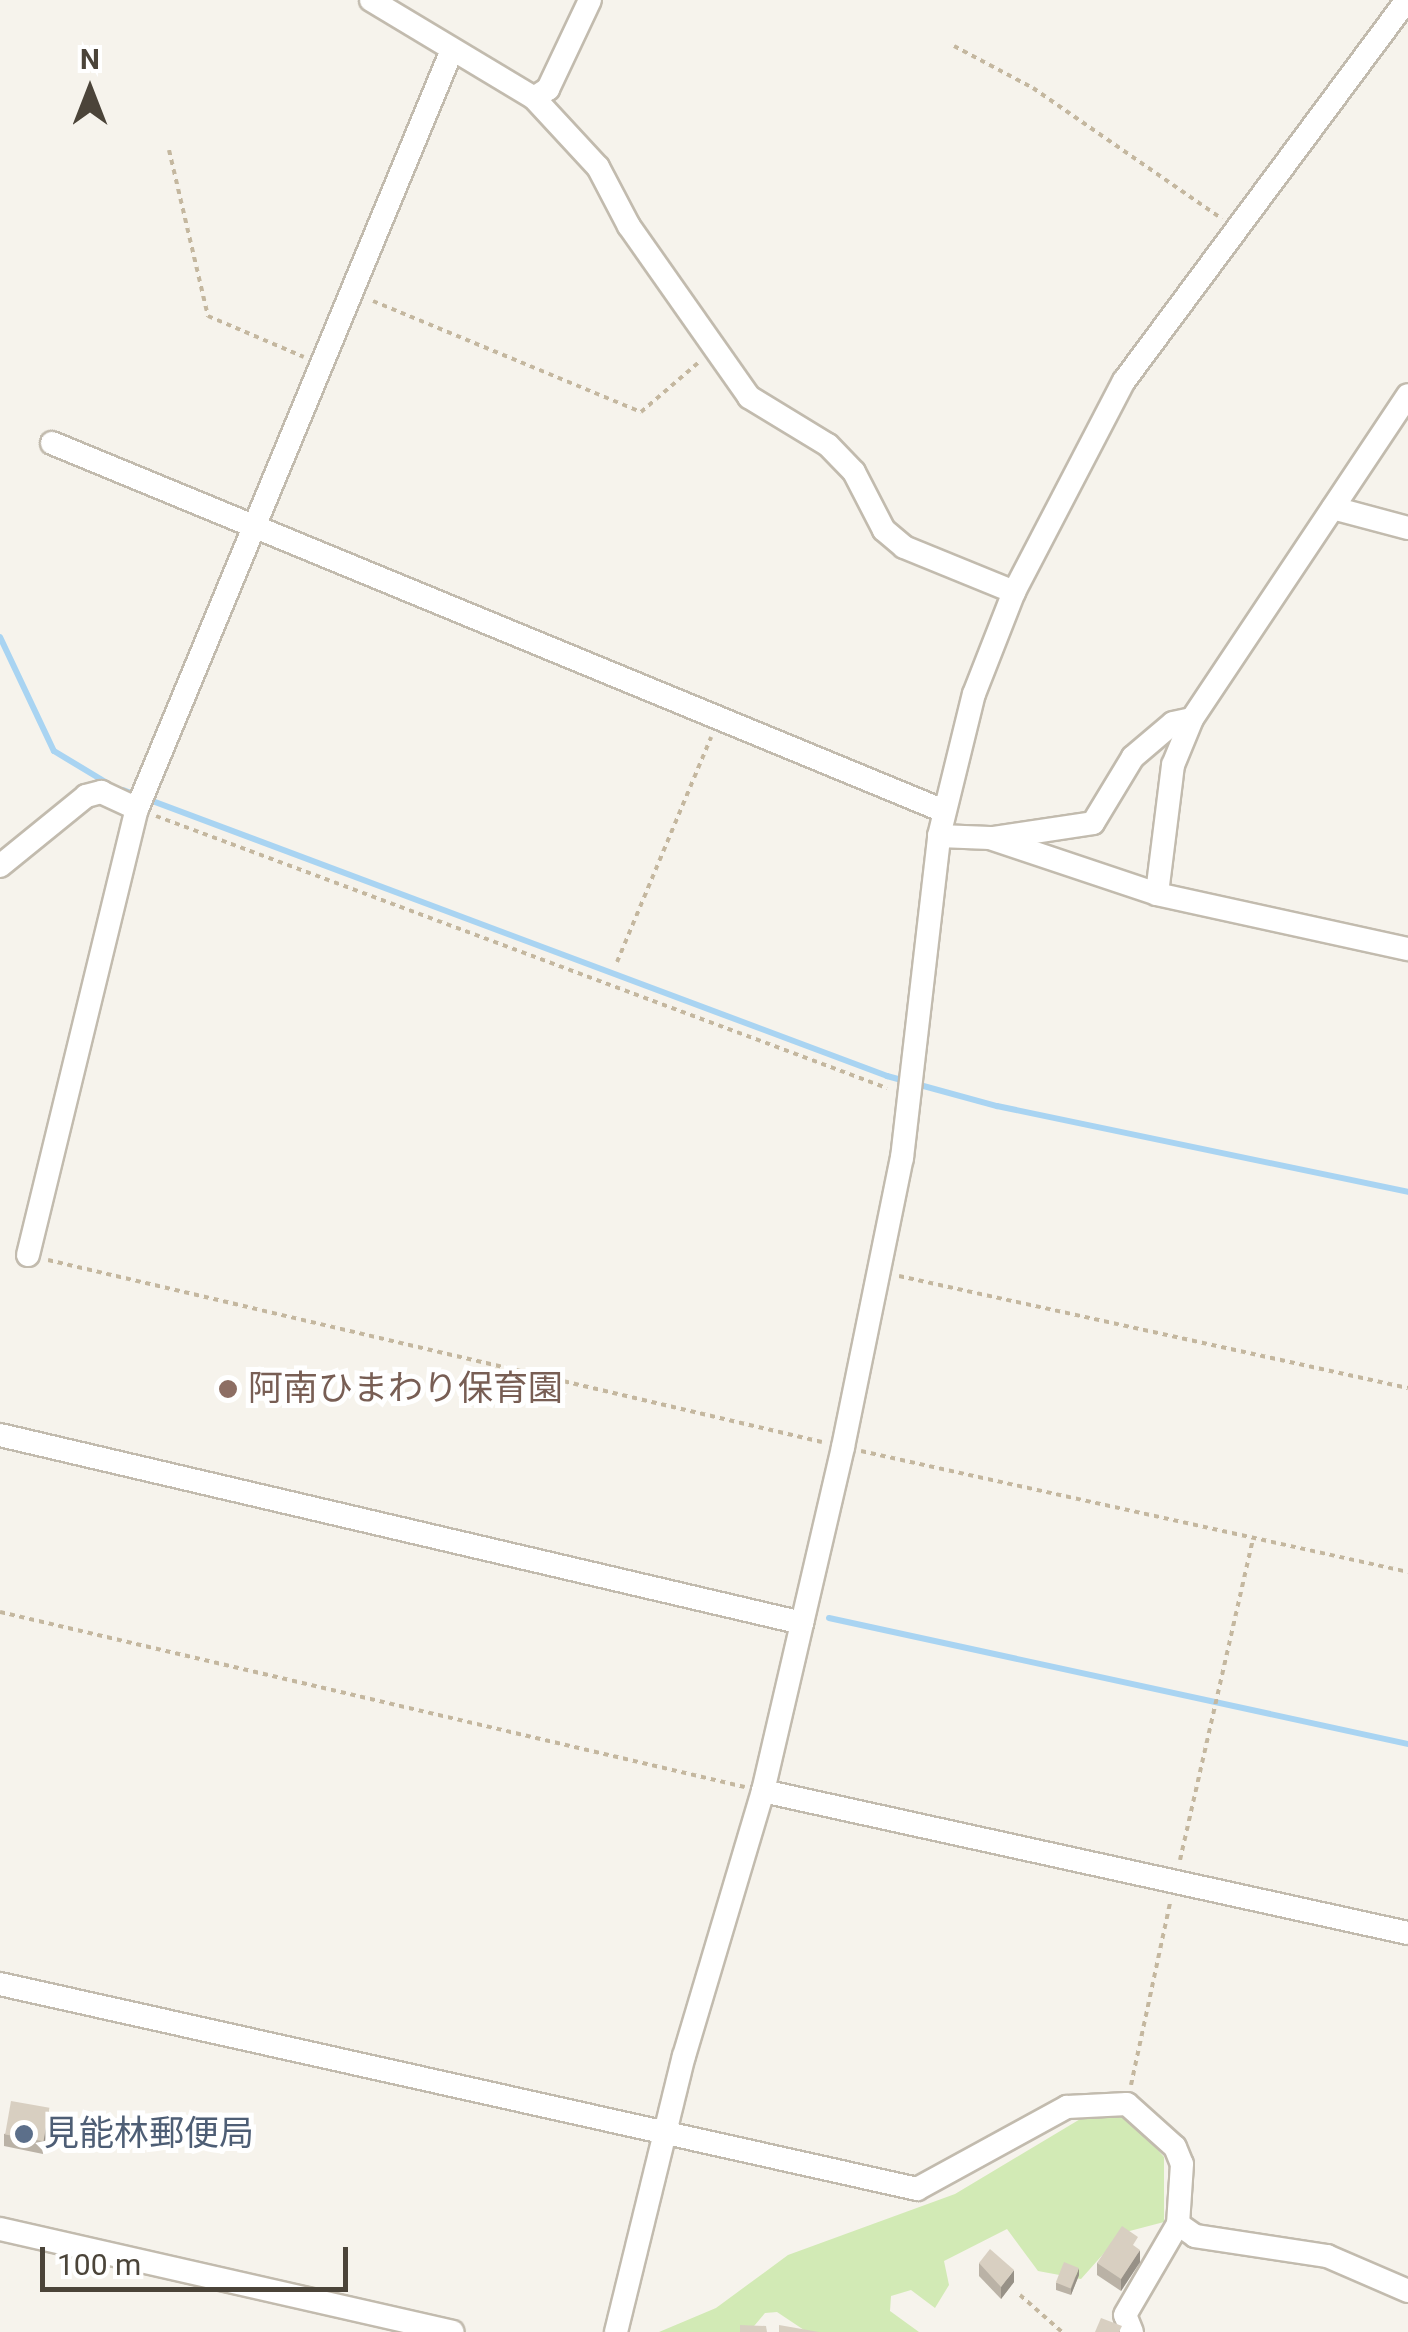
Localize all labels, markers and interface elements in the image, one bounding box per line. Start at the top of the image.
north arrow [40,40,140,140]
text: N [80,43,100,76]
place label: 阿南ひまわり保育園 [248,1368,563,1410]
marker: 阿南ひまわり保育園 [217,1378,239,1400]
place label: 見能林郵便局 [44,2113,254,2155]
marker: 見能林郵便局 [13,2123,35,2145]
scale bar [45,2227,352,2289]
text: 100 m [57,2247,141,2282]

